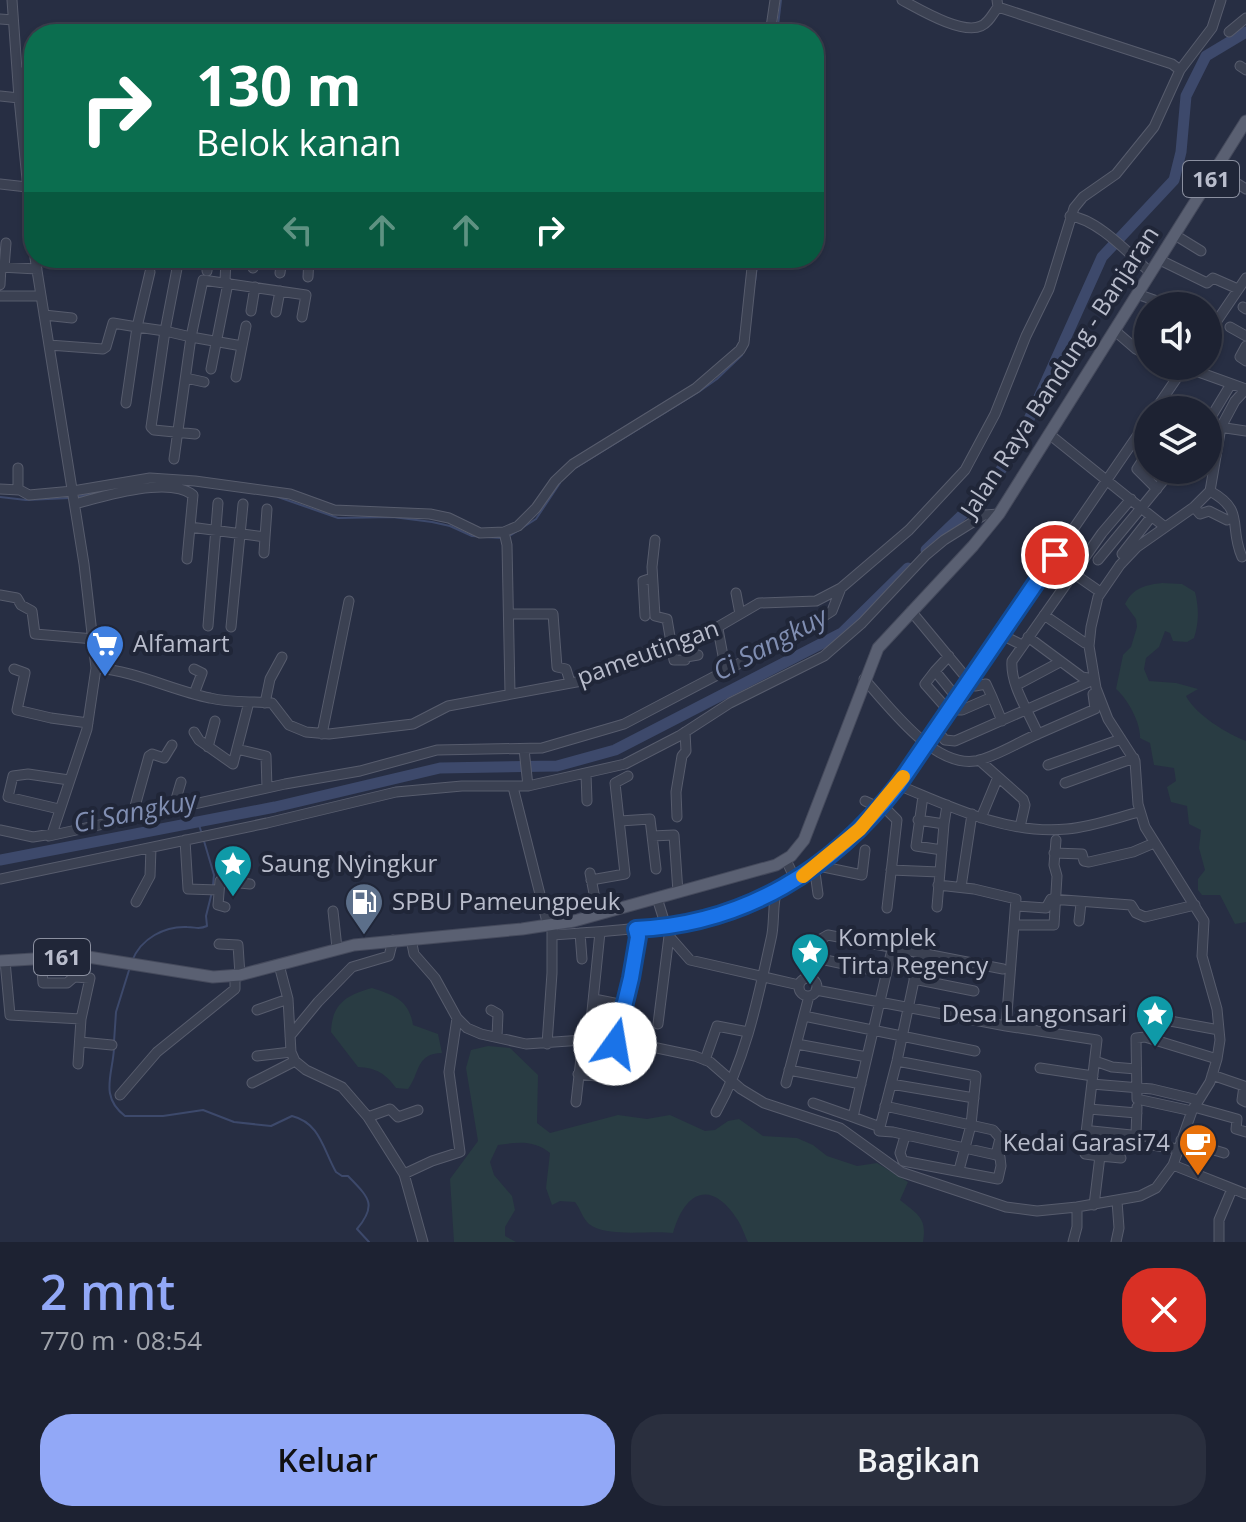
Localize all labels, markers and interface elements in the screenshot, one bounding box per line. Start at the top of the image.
text: 130 m [196,46,362,122]
icon: right [64,56,168,160]
text: Belok kanan [196,118,402,167]
road number: 161 [1183,161,1239,197]
icon: left [276,208,320,252]
icon: ahead [360,208,404,252]
icon: ahead [444,208,488,252]
icon: right [528,208,572,252]
street label: Jalan Raya Bandung - Banjaran [951,219,1166,525]
map controls [1134,292,1222,484]
button: sound [1134,292,1222,380]
button: layers [1134,396,1222,484]
pin [1021,521,1089,589]
icon: arrive [1033,533,1077,577]
water label: Ci Sangkuy [706,597,835,688]
street label: pameutingan [572,611,723,693]
supermarket icon: Alfamart [84,623,126,678]
place label: Alfamart [133,626,230,659]
water label: Ci Sangkuy [70,781,201,841]
place icon: Saung Nyingkur [212,843,254,898]
place label: Saung Nyingkur [261,846,437,879]
fuel station icon: SPBU Pameungpeuk [343,881,385,936]
place label: SPBU Pameungpeuk [392,884,621,917]
place label: Komplek Tirta Regency [838,920,989,981]
place icon: Komplek Tirta Regency [789,931,831,986]
road number: 161 [34,939,90,975]
place icon: Desa Langonsari [1134,993,1176,1048]
place label: Desa Langonsari [942,996,1127,1029]
position arrow [573,1002,657,1086]
cafe icon: Kedai Garasi74 [1177,1122,1219,1177]
place label: Kedai Garasi74 [1003,1125,1170,1158]
text: 2 mnt [40,1259,175,1324]
button: close [1122,1268,1206,1352]
text: 770 m · 08:54 [40,1322,202,1358]
button: Keluar [40,1414,615,1506]
button: Bagikan [631,1414,1206,1506]

